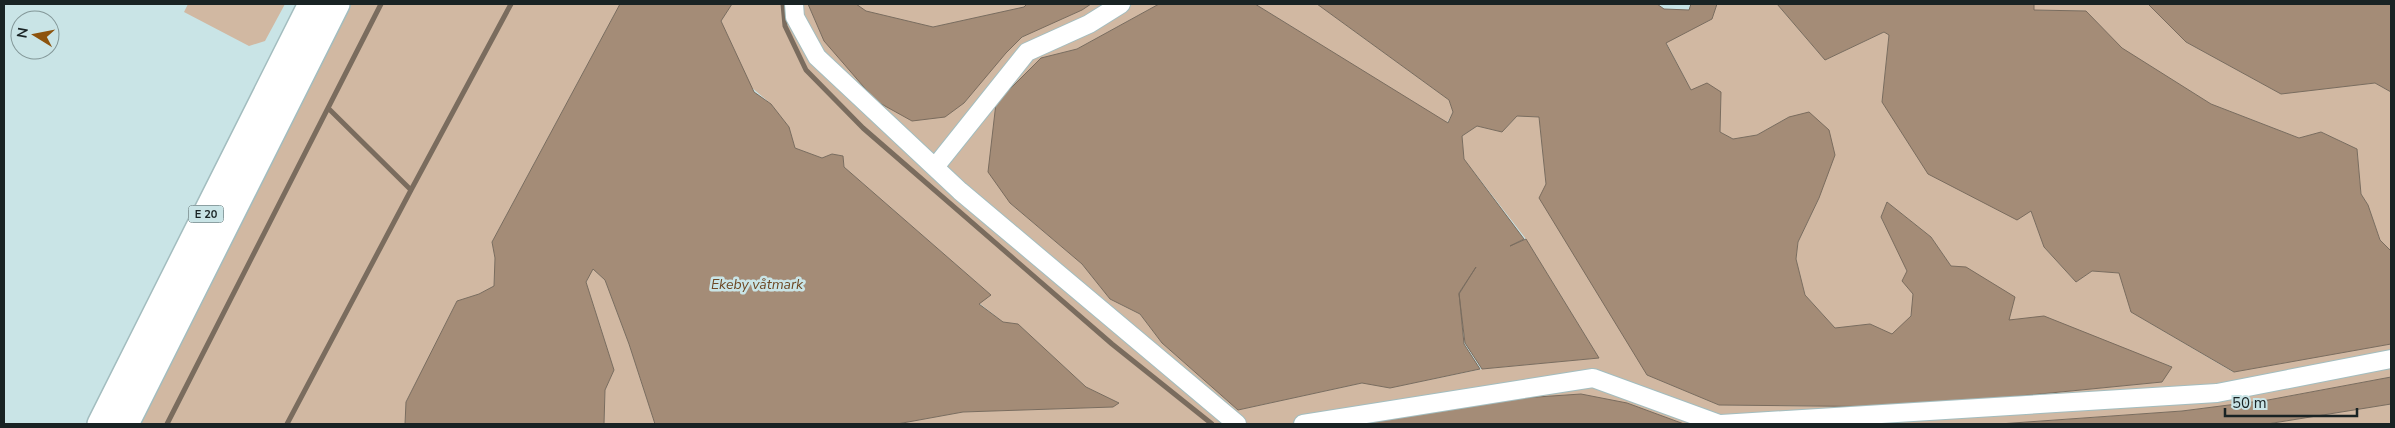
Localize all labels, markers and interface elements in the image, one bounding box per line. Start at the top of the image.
north arrow [10,10,60,60]
text: N [12,26,33,40]
road number: E 20 [188,205,224,222]
water label: Ekeby våtmark [711,275,804,294]
scale bar [2225,386,2358,418]
text: 50 m [2232,393,2267,413]

